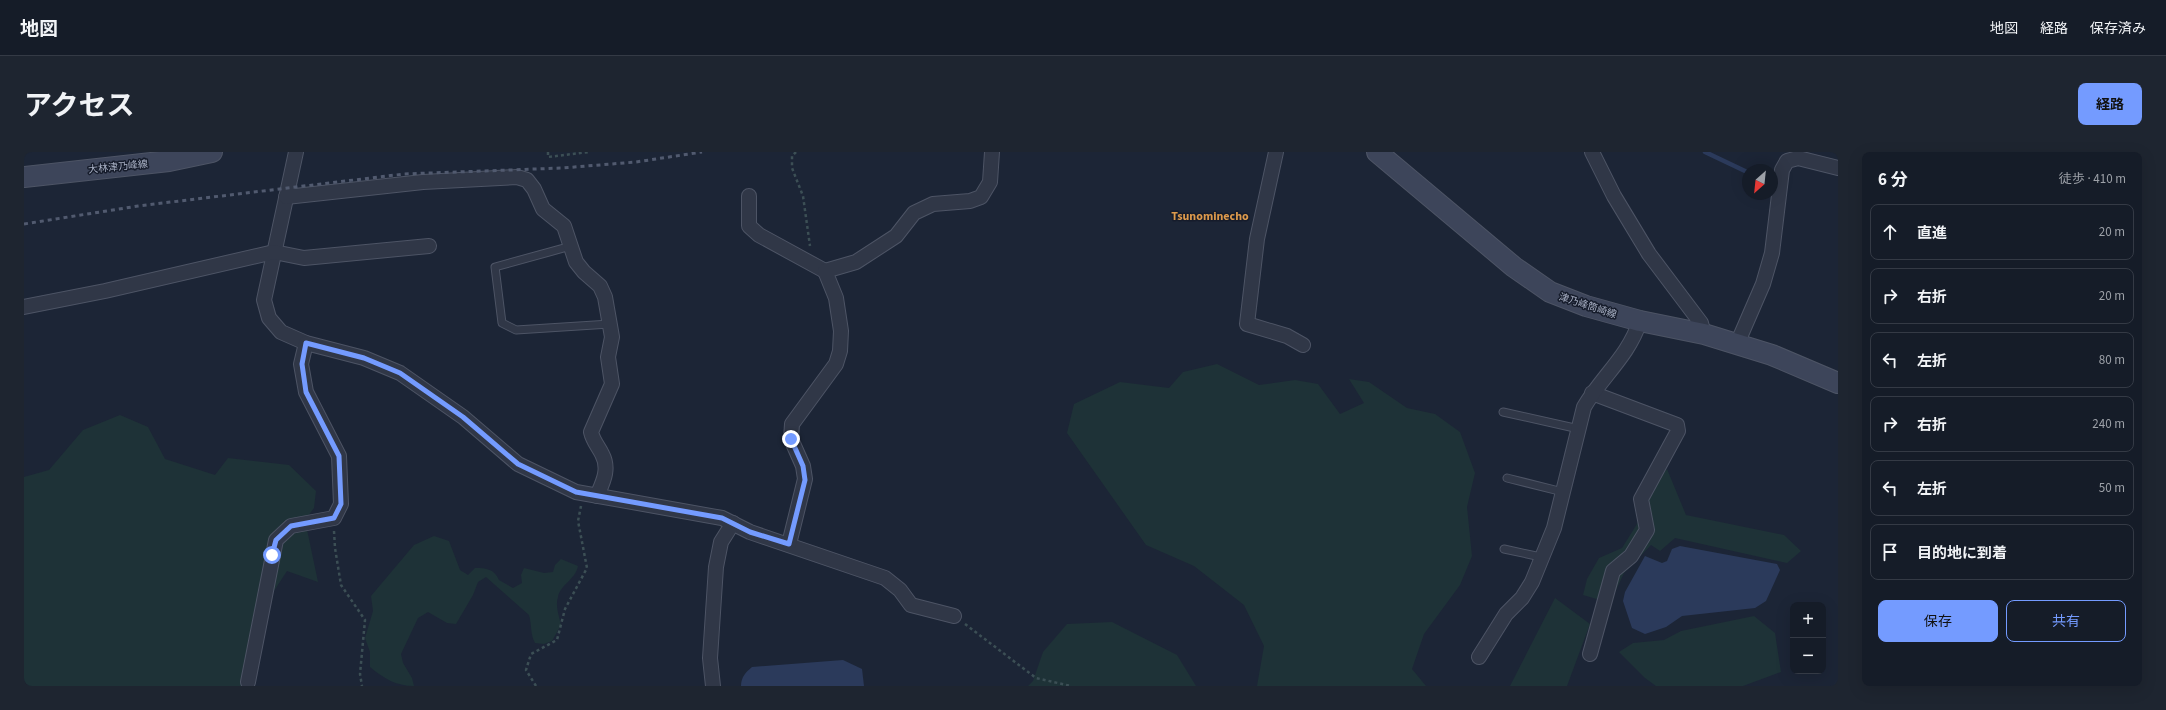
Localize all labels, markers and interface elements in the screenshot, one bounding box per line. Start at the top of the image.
text: 地図 [20,16,58,43]
text: 地図 [1990,19,2018,39]
text: 経路 [2040,19,2068,39]
text: 保存済み [2090,19,2146,39]
button: 経路 [2078,83,2142,125]
text: アクセス [24,86,135,126]
street label: 大林津乃峰線 [88,157,149,177]
north arrow [1742,164,1778,200]
text: 6 分 [1878,168,1907,192]
text: 徒歩 · 410 m [2059,170,2126,188]
district label: Tsunominecho [1171,208,1249,225]
icon: ahead [1879,221,1901,243]
text: 直進 [1917,223,1947,244]
text: 20 m [2099,223,2125,241]
icon: right [1879,285,1901,307]
text: 右折 [1917,287,1947,308]
text: 20 m [2099,287,2125,305]
street label: 津乃峰筒崎線 [1557,290,1618,322]
icon: left [1879,349,1901,371]
text: 左折 [1917,351,1947,372]
text: 80 m [2099,351,2125,369]
icon: right [1879,413,1901,435]
text: 右折 [1917,415,1947,436]
text: 240 m [2092,415,2125,433]
route end [782,430,800,448]
icon: left [1879,477,1901,499]
text: 左折 [1917,479,1947,500]
text: 50 m [2099,479,2125,497]
icon: arrive [1879,541,1901,563]
text: 目的地に到着 [1917,543,2007,564]
route start [263,546,281,564]
button: 保存 [1878,600,1998,642]
button: 共有 [2006,600,2126,642]
map controls [1790,602,1826,674]
button: + [1790,602,1826,638]
button: − [1790,638,1826,674]

